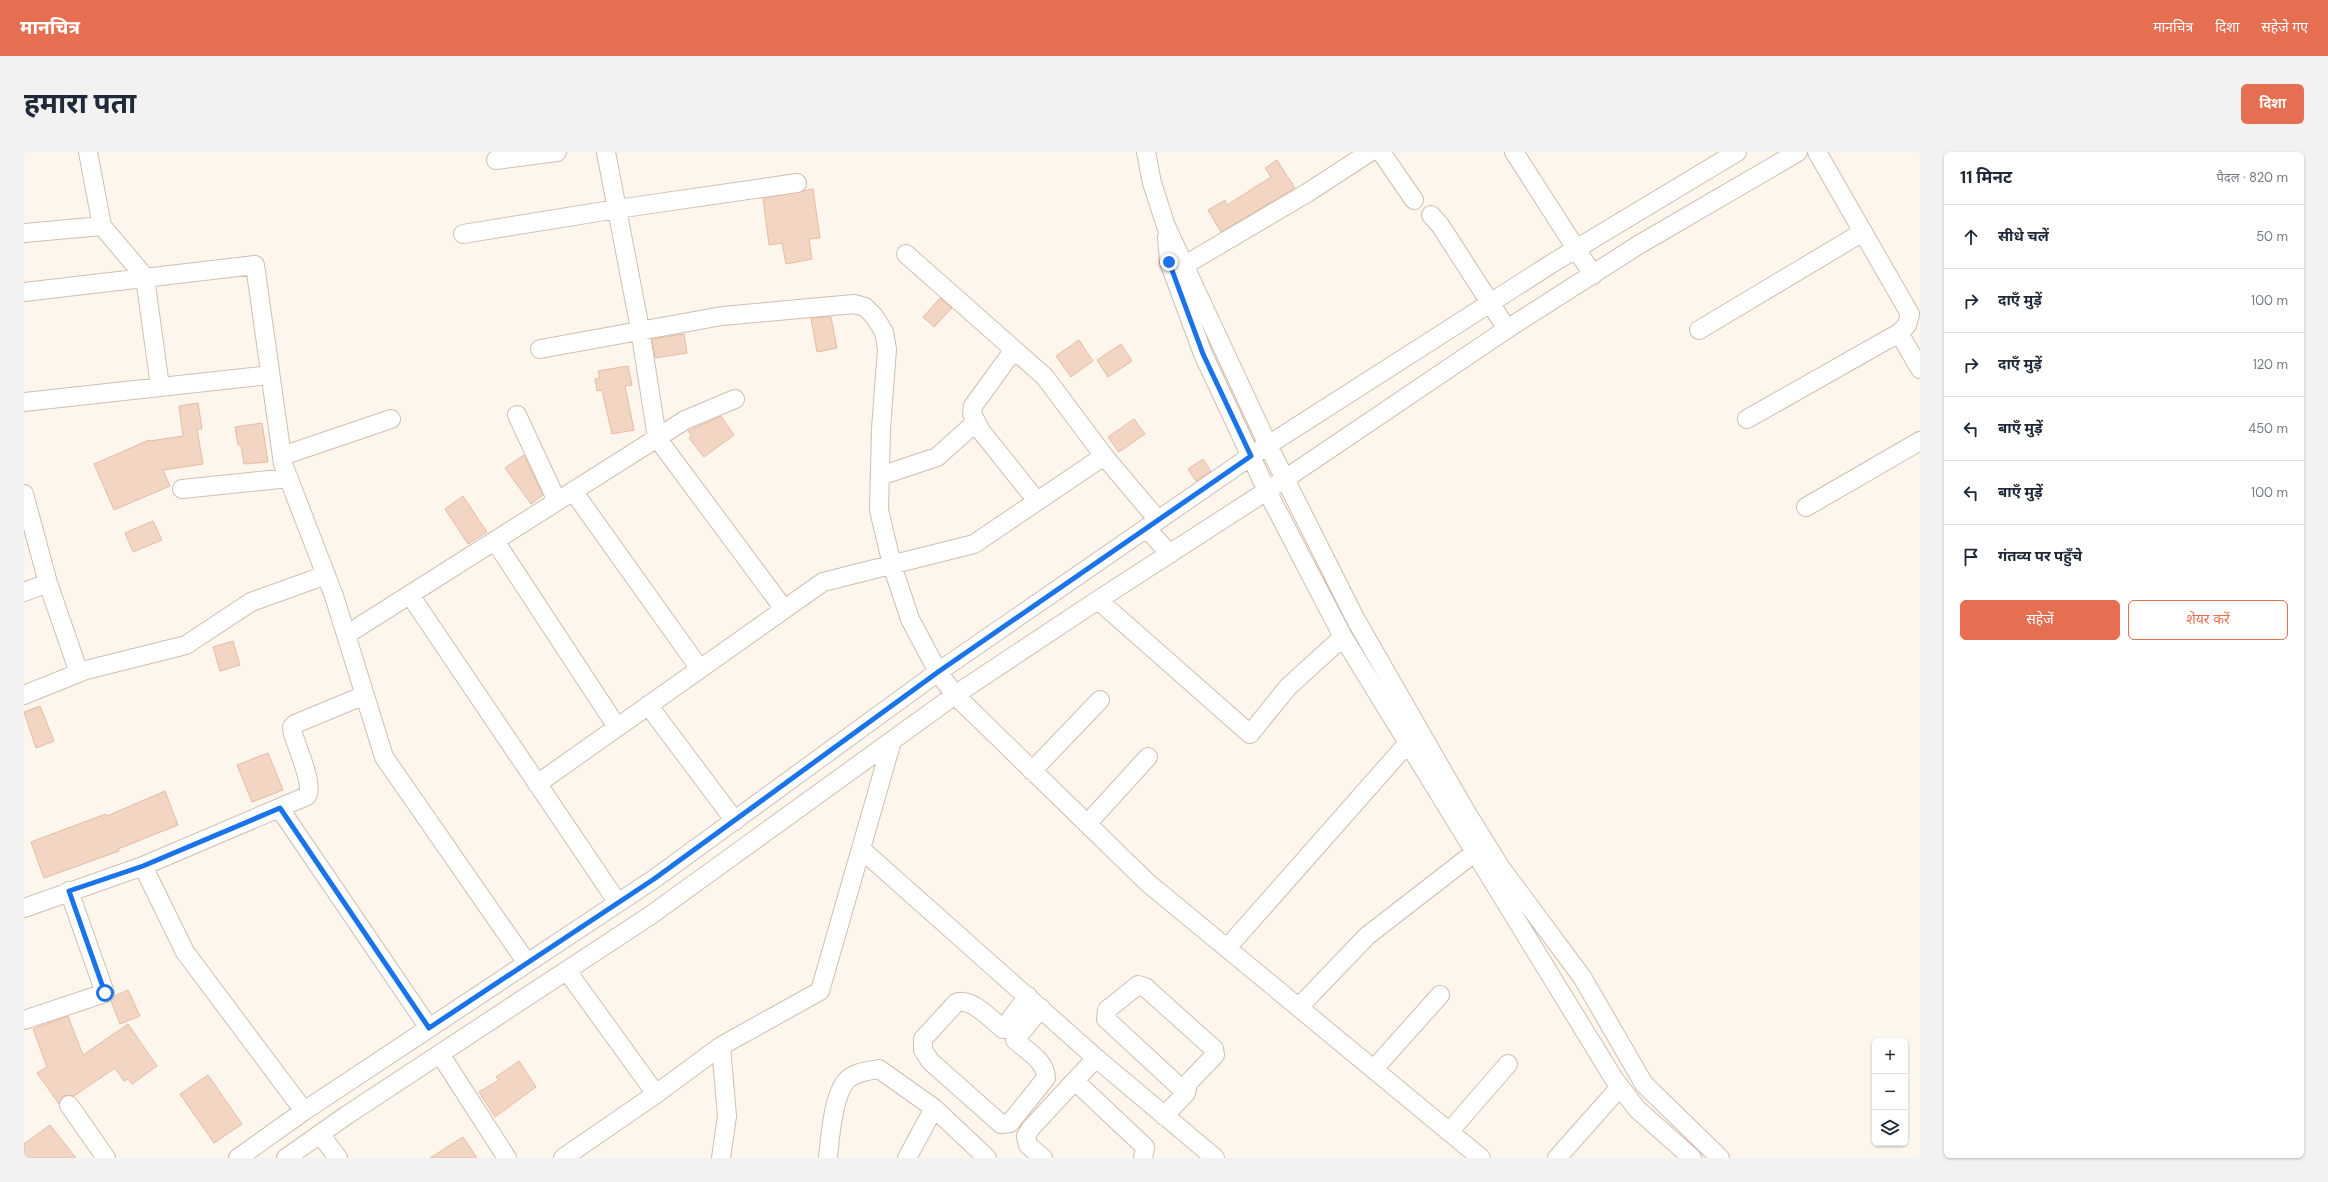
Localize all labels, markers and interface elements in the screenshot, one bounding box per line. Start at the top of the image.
text: मानचित्र [20,15,80,40]
text: मानचित्र [2153,18,2193,36]
text: दिशा [2215,18,2239,36]
text: सहेजे गए [2261,18,2308,36]
button: दिशा [2241,84,2304,124]
text: हमारा पता [24,85,136,122]
text: 11 मिनट [1960,166,2012,188]
text: पैदल · 820 m [2216,169,2288,186]
icon: ahead [1960,226,1982,248]
text: सीधे चलें [1998,226,2049,246]
text: 50 m [2256,228,2288,245]
route end [1160,253,1178,271]
icon: right [1960,290,1982,312]
text: दाएँ मुड़ें [1998,290,2042,310]
text: 100 m [2251,292,2288,309]
icon: right [1960,354,1982,376]
text: दाएँ मुड़ें [1998,354,2042,374]
text: 120 m [2253,356,2288,373]
icon: left [1960,418,1982,440]
text: बाएँ मुड़ें [1998,418,2043,438]
text: 450 m [2248,420,2288,437]
icon: left [1960,482,1982,504]
text: बाएँ मुड़ें [1998,482,2043,502]
text: 100 m [2251,484,2288,501]
icon: arrive [1960,546,1982,568]
text: गंतव्य पर पहुँचे [1998,546,2082,566]
button: सहेजें [1960,600,2120,640]
button: शेयर करें [2128,600,2288,640]
route start [96,984,114,1002]
map controls [1872,1038,1908,1146]
button: + [1872,1038,1908,1074]
button: − [1872,1074,1908,1110]
button: layers [1872,1110,1908,1146]

